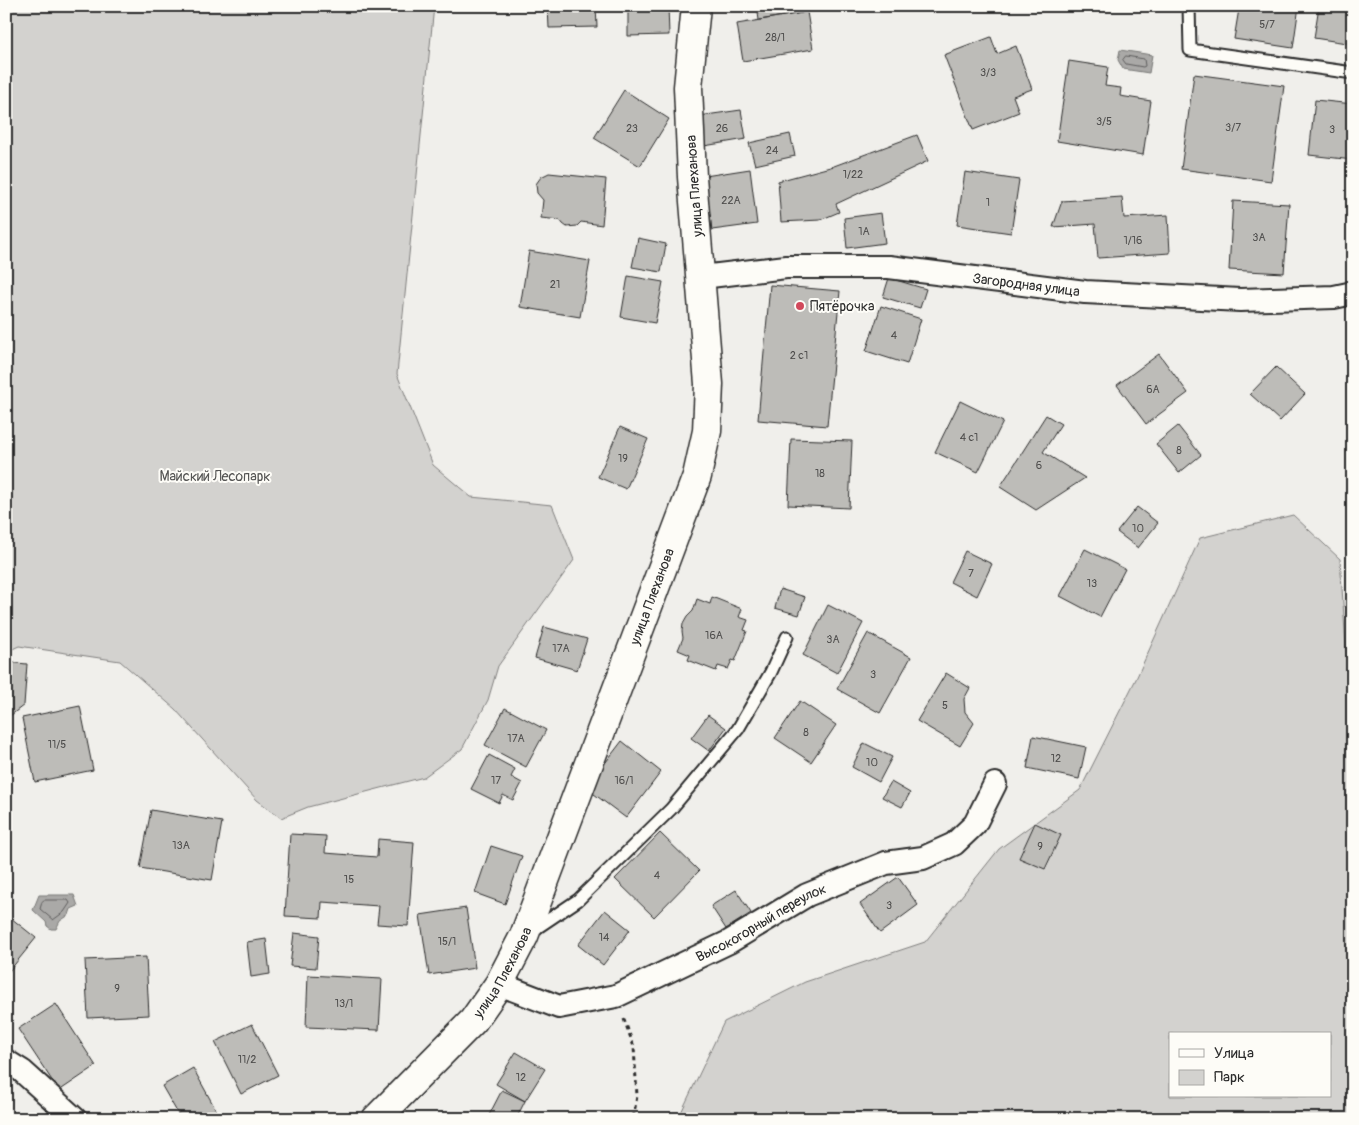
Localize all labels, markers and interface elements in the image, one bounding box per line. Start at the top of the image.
house number: 5/7 [1259,18,1275,31]
house number: 28/1 [765,31,785,44]
house number: 3/3 [980,66,996,79]
house number: 3/5 [1096,115,1112,128]
house number: 3/7 [1225,121,1241,134]
house number: 23 [626,122,638,135]
house number: 26 [716,122,728,135]
house number: 3 [1329,123,1335,136]
street label: улица Плеханова [682,135,707,238]
house number: 24 [766,144,779,157]
house number: 1/22 [843,168,863,181]
house number: 22А [721,194,741,207]
house number: 1 [986,196,990,209]
house number: 1А [858,225,870,238]
house number: 3А [1252,231,1266,244]
house number: 1/16 [1124,234,1142,247]
street label: Загородная улица [972,270,1081,300]
house number: 21 [550,278,560,291]
place label: Пятёрочка [810,298,874,315]
marker: Пятёрочка [794,300,806,312]
house number: 4 [891,329,898,342]
house number: 2 с1 [790,349,808,362]
house number: 6А [1146,383,1160,396]
house number: 4 с1 [960,431,978,444]
house number: 8 [1176,444,1182,457]
house number: 19 [618,452,628,465]
house number: 6 [1036,459,1042,472]
house number: 18 [815,467,825,480]
park label: Майский Лесопарк [159,468,271,485]
house number: 10 [1132,522,1144,535]
street label: улица Плеханова [626,546,678,648]
house number: 7 [968,567,974,580]
house number: 13 [1087,577,1097,590]
house number: 16А [705,629,723,642]
house number: 3А [826,633,840,646]
house number: 17А [552,642,570,655]
house number: 3 [870,668,876,681]
house number: 5 [942,699,948,712]
house number: 8 [803,726,809,739]
house number: 17А [507,732,525,745]
house number: 11/5 [48,738,66,751]
house number: 12 [1051,752,1061,765]
house number: 10 [866,756,878,769]
house number: 17 [491,774,501,787]
house number: 16/1 [615,774,633,787]
house number: 13А [172,839,190,852]
house number: 9 [1037,840,1043,853]
house number: 4 [654,869,661,882]
house number: 15 [344,873,354,886]
street label: Высокогорный переулок [693,880,829,966]
house number: 3 [886,899,892,912]
street label: улица Плеханова [469,925,536,1022]
house number: 14 [599,931,610,944]
house number: 15/1 [438,935,456,948]
house number: 9 [114,982,120,995]
house number: 13/1 [335,997,353,1010]
legend [1169,1032,1332,1098]
text: Улица [1214,1044,1254,1063]
house number: 11/2 [238,1053,256,1066]
text: Парк [1214,1068,1245,1087]
house number: 12 [516,1071,526,1084]

